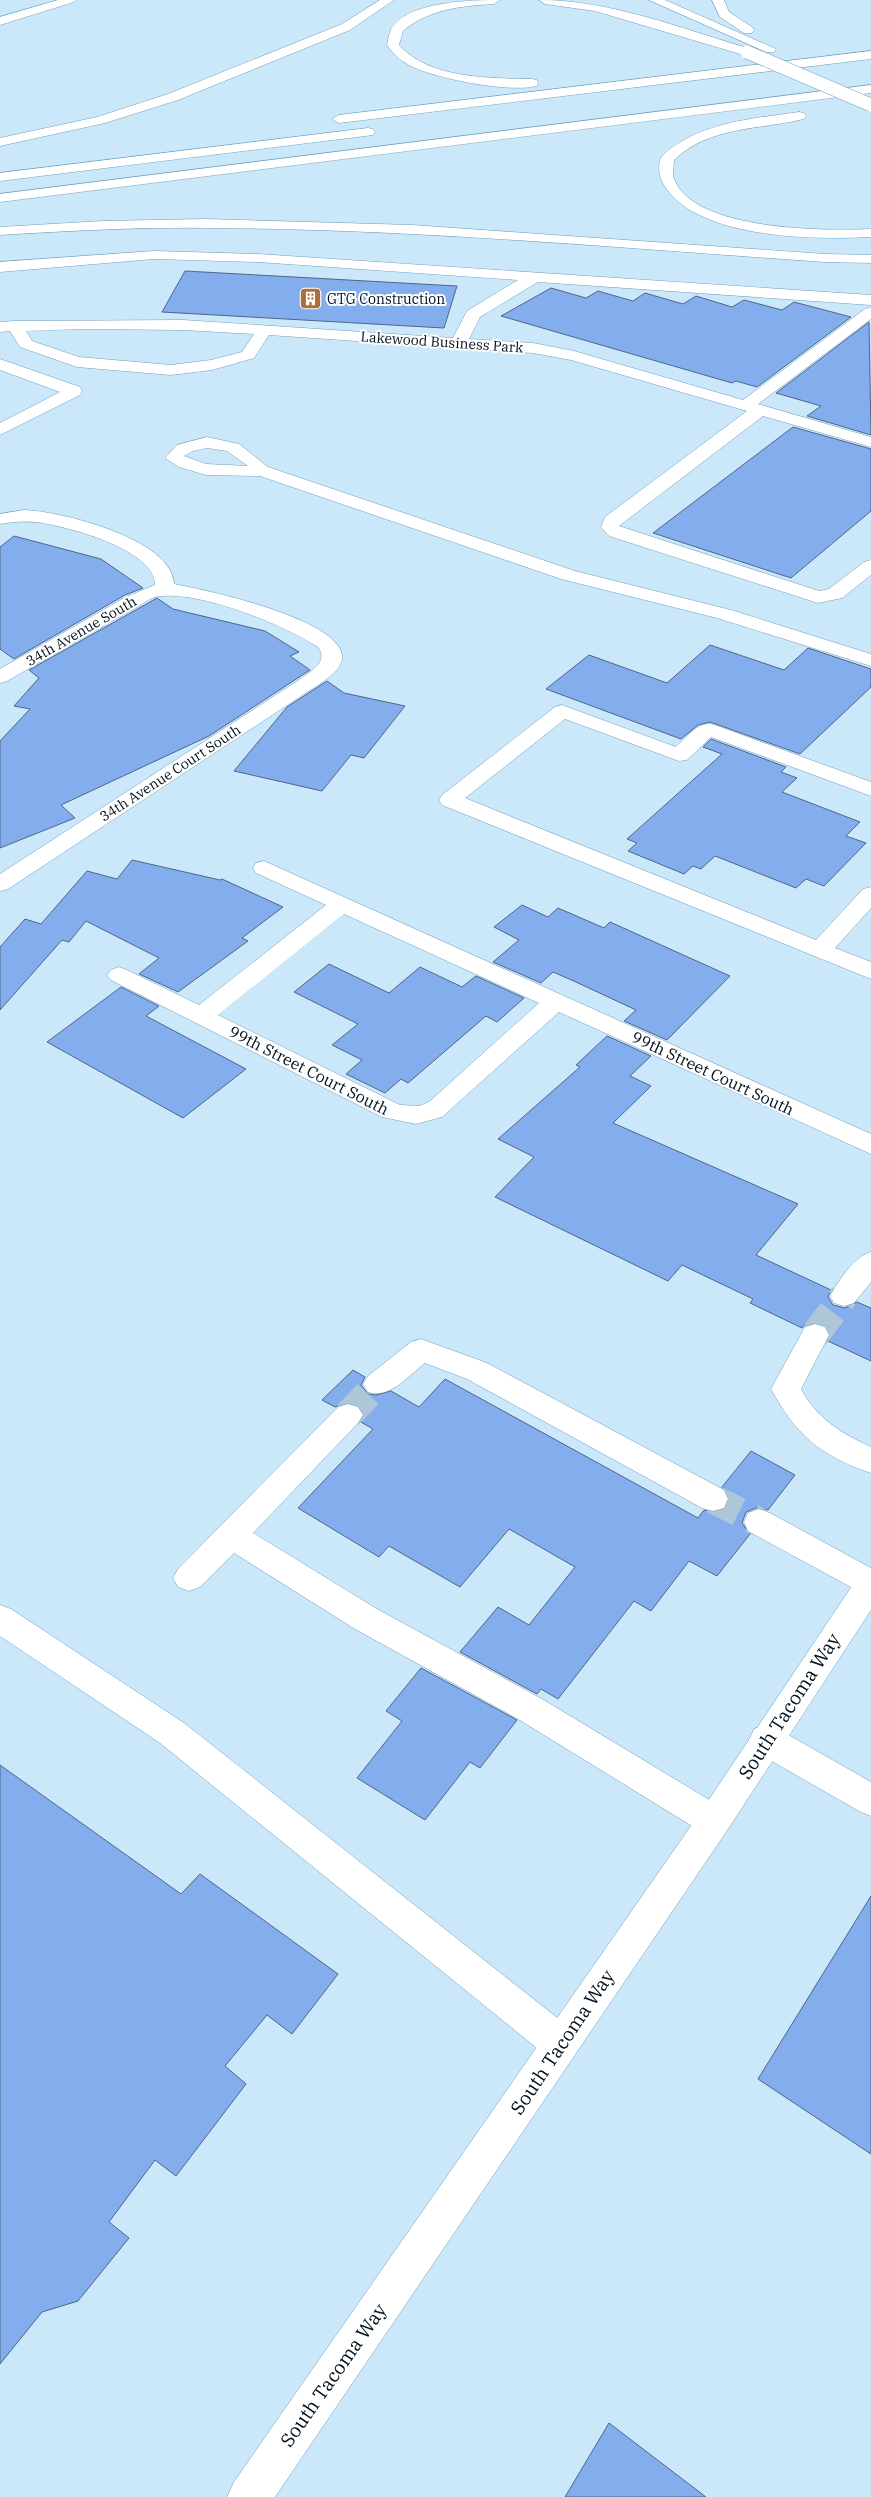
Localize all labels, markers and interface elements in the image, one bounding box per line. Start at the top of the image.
building icon: GTG Construction [299,287,323,311]
place label: GTG Construction [327,290,445,308]
street label: Lakewood Business Park [360,327,525,357]
street label: 34th Avenue South [23,592,140,670]
street label: 34th Avenue Court South [96,720,244,825]
street label: 99th Street Court South [226,1021,392,1119]
street label: 99th Street Court South [629,1027,797,1119]
street label: South Tacoma Way [733,1628,846,1784]
street label: South Tacoma Way [505,1964,620,2119]
street label: South Tacoma Way [275,2298,392,2451]

